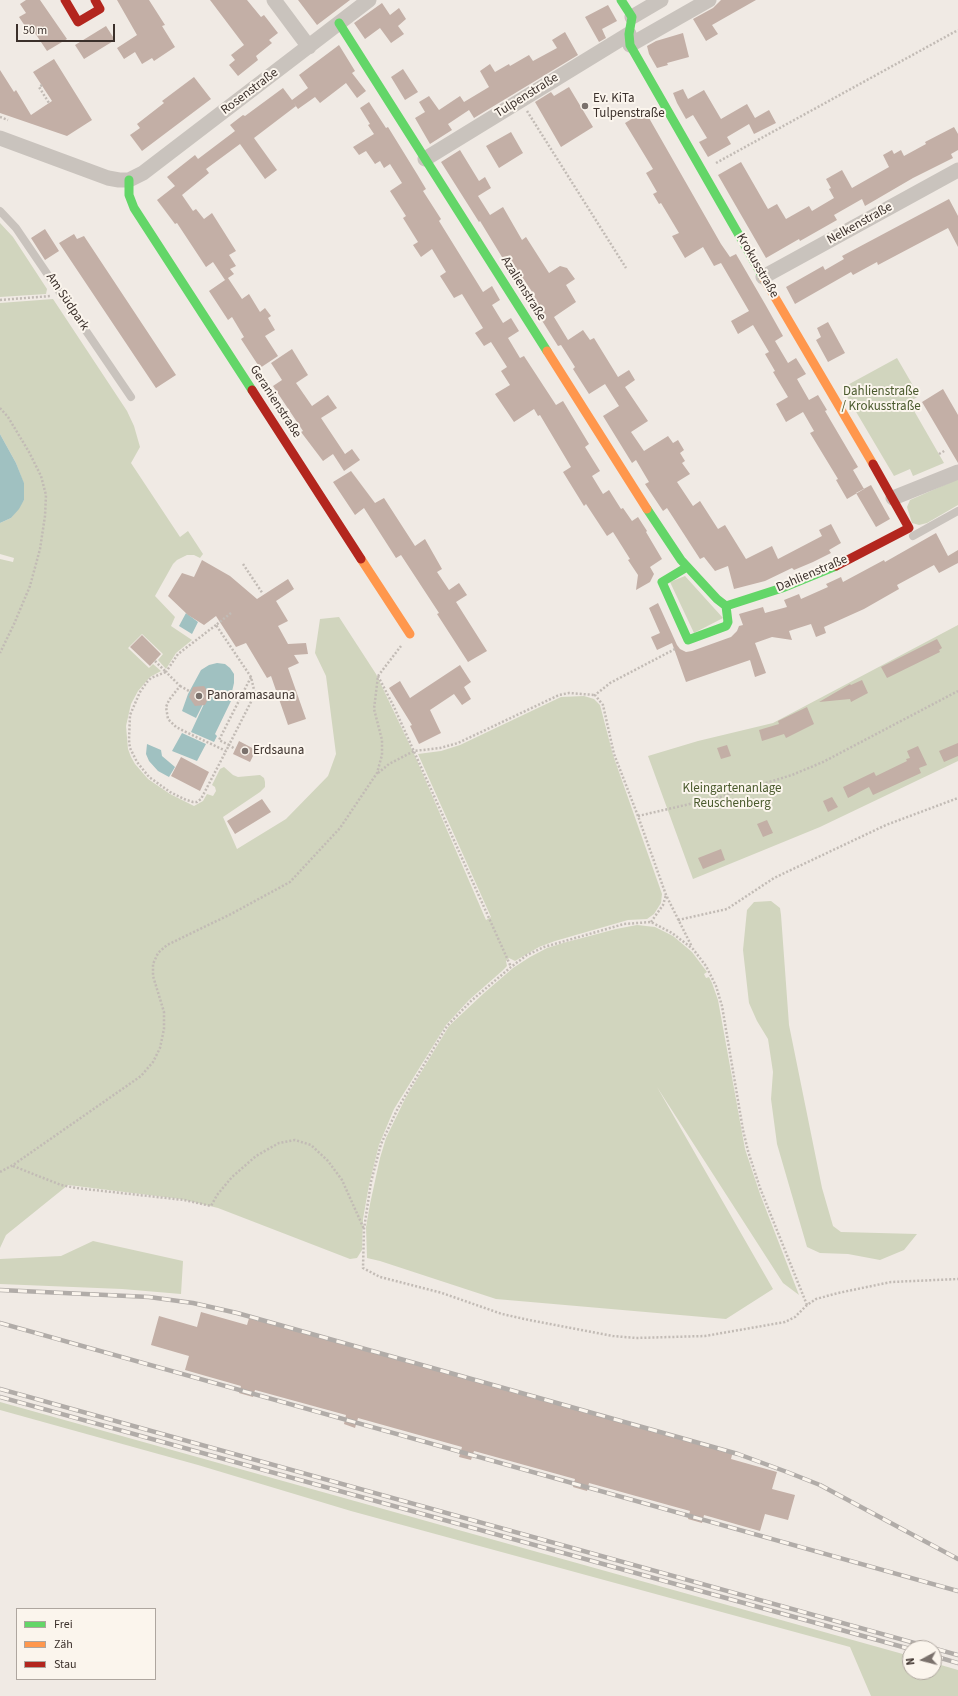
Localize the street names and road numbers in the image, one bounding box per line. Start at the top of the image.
street label: Rosenstraße [218,65,282,119]
street label: Tulpenstraße [492,70,562,122]
street label: Nelkenstraße [825,200,895,248]
street label: Krokusstraße [732,231,782,301]
street label: Azalienstraße [497,254,549,324]
street label: Am Südpark [42,270,92,334]
street label: Geranienstraße [246,363,304,441]
street label: Dahlienstraße [774,552,850,596]

